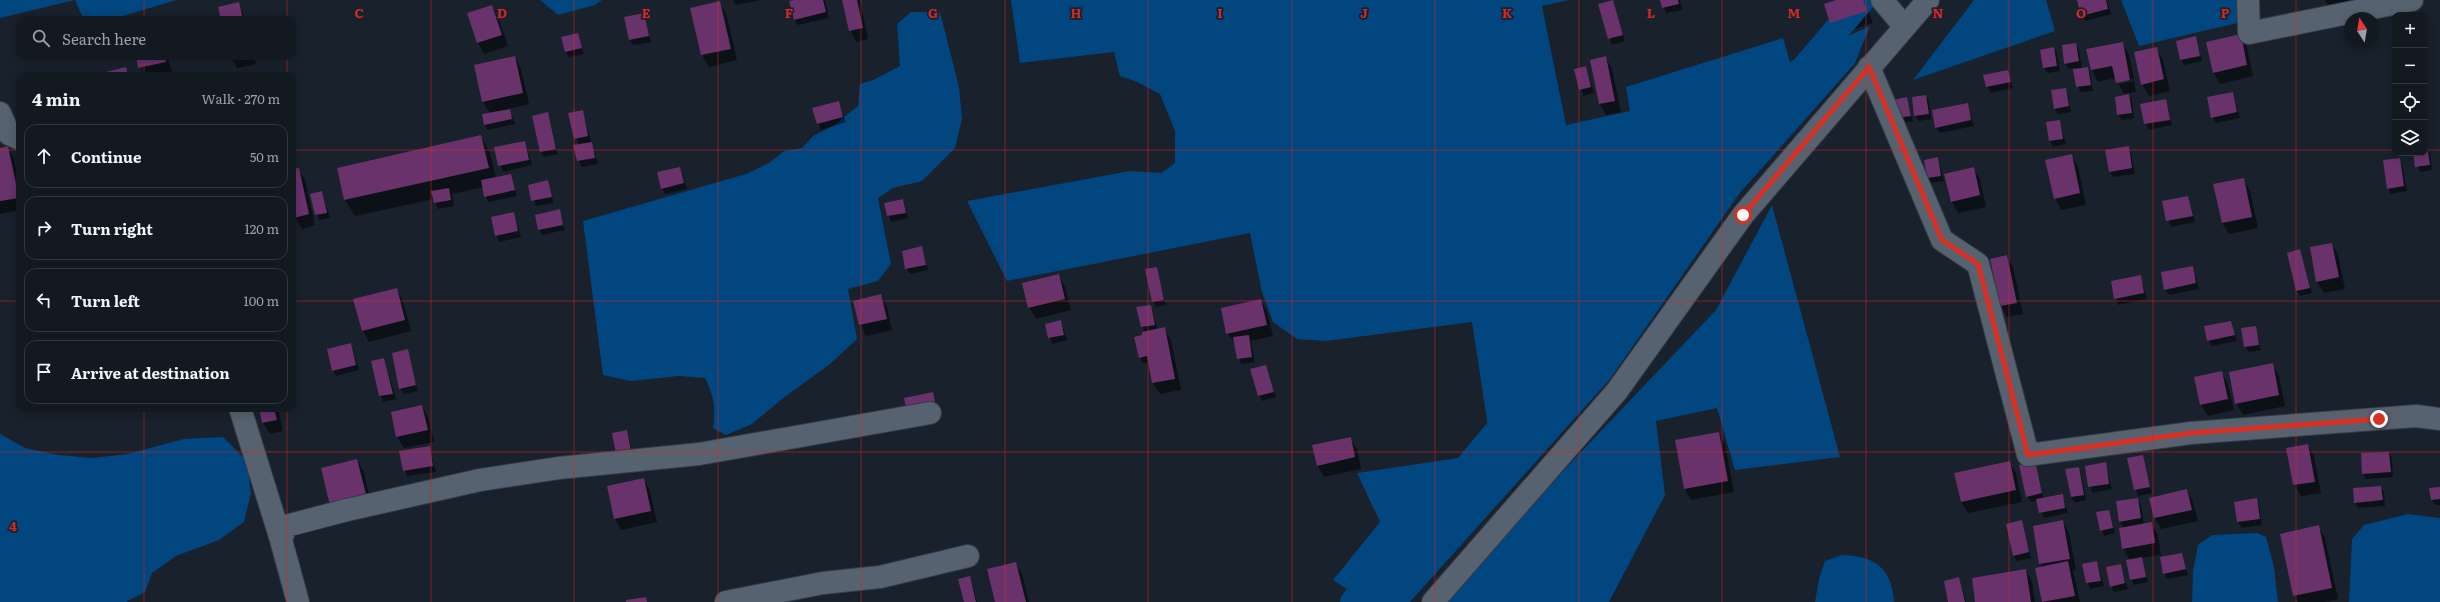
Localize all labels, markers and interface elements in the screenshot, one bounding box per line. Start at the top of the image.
text: C [354,3,364,22]
text: D [497,3,507,22]
text: E [642,3,651,22]
text: F [785,3,793,22]
text: G [928,3,938,22]
text: H [1071,3,1082,22]
text: I [1217,3,1223,22]
text: J [1360,3,1368,22]
text: K [1502,3,1513,22]
text: L [1647,3,1655,22]
text: M [1788,3,1801,22]
text: N [1933,3,1944,22]
text: O [2076,3,2086,22]
text: P [2221,3,2230,22]
north arrow [2344,12,2380,48]
map controls [2392,12,2428,156]
button: + [2392,12,2428,48]
search box [16,16,296,60]
icon: search [30,27,52,49]
text: Search here [62,27,146,50]
button: − [2392,48,2428,84]
button: locate [2392,84,2428,120]
text: 4 min [32,86,81,111]
text: Walk · 270 m [201,89,280,108]
button: layers [2392,120,2428,156]
icon: ahead [33,145,55,167]
text: Continue [71,145,141,168]
text: 50 m [250,147,279,166]
route start [1734,206,1752,224]
icon: right [33,217,55,239]
text: Turn right [71,217,153,240]
text: 120 m [244,219,279,238]
icon: left [33,289,55,311]
text: Turn left [71,289,140,312]
text: 100 m [243,291,279,310]
icon: arrive [33,361,55,383]
text: Arrive at destination [71,361,230,384]
route end [2370,410,2388,428]
text: 4 [9,516,17,535]

